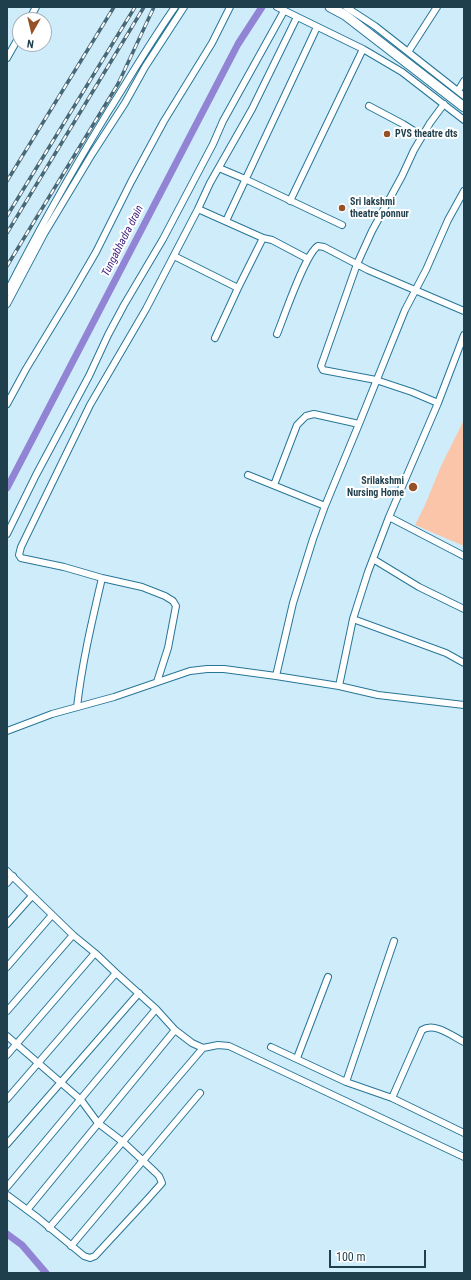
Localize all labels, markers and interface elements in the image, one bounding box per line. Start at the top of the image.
north arrow [12,12,52,52]
text: N [26,36,35,50]
place label: PVS theatre dts [395,128,458,140]
marker: PVS theatre dts [382,129,392,139]
place label: Sri lakshmi theatre ponnur [350,196,409,220]
water label: Tungabhadra drain [99,203,147,279]
marker: Sri lakshmi theatre ponnur [337,203,347,213]
place label: Srilakshmi Nursing Home [347,475,404,498]
marker: Srilakshmi Nursing Home [407,481,419,493]
scale bar [331,1242,428,1268]
text: 100 m [336,1250,366,1264]

